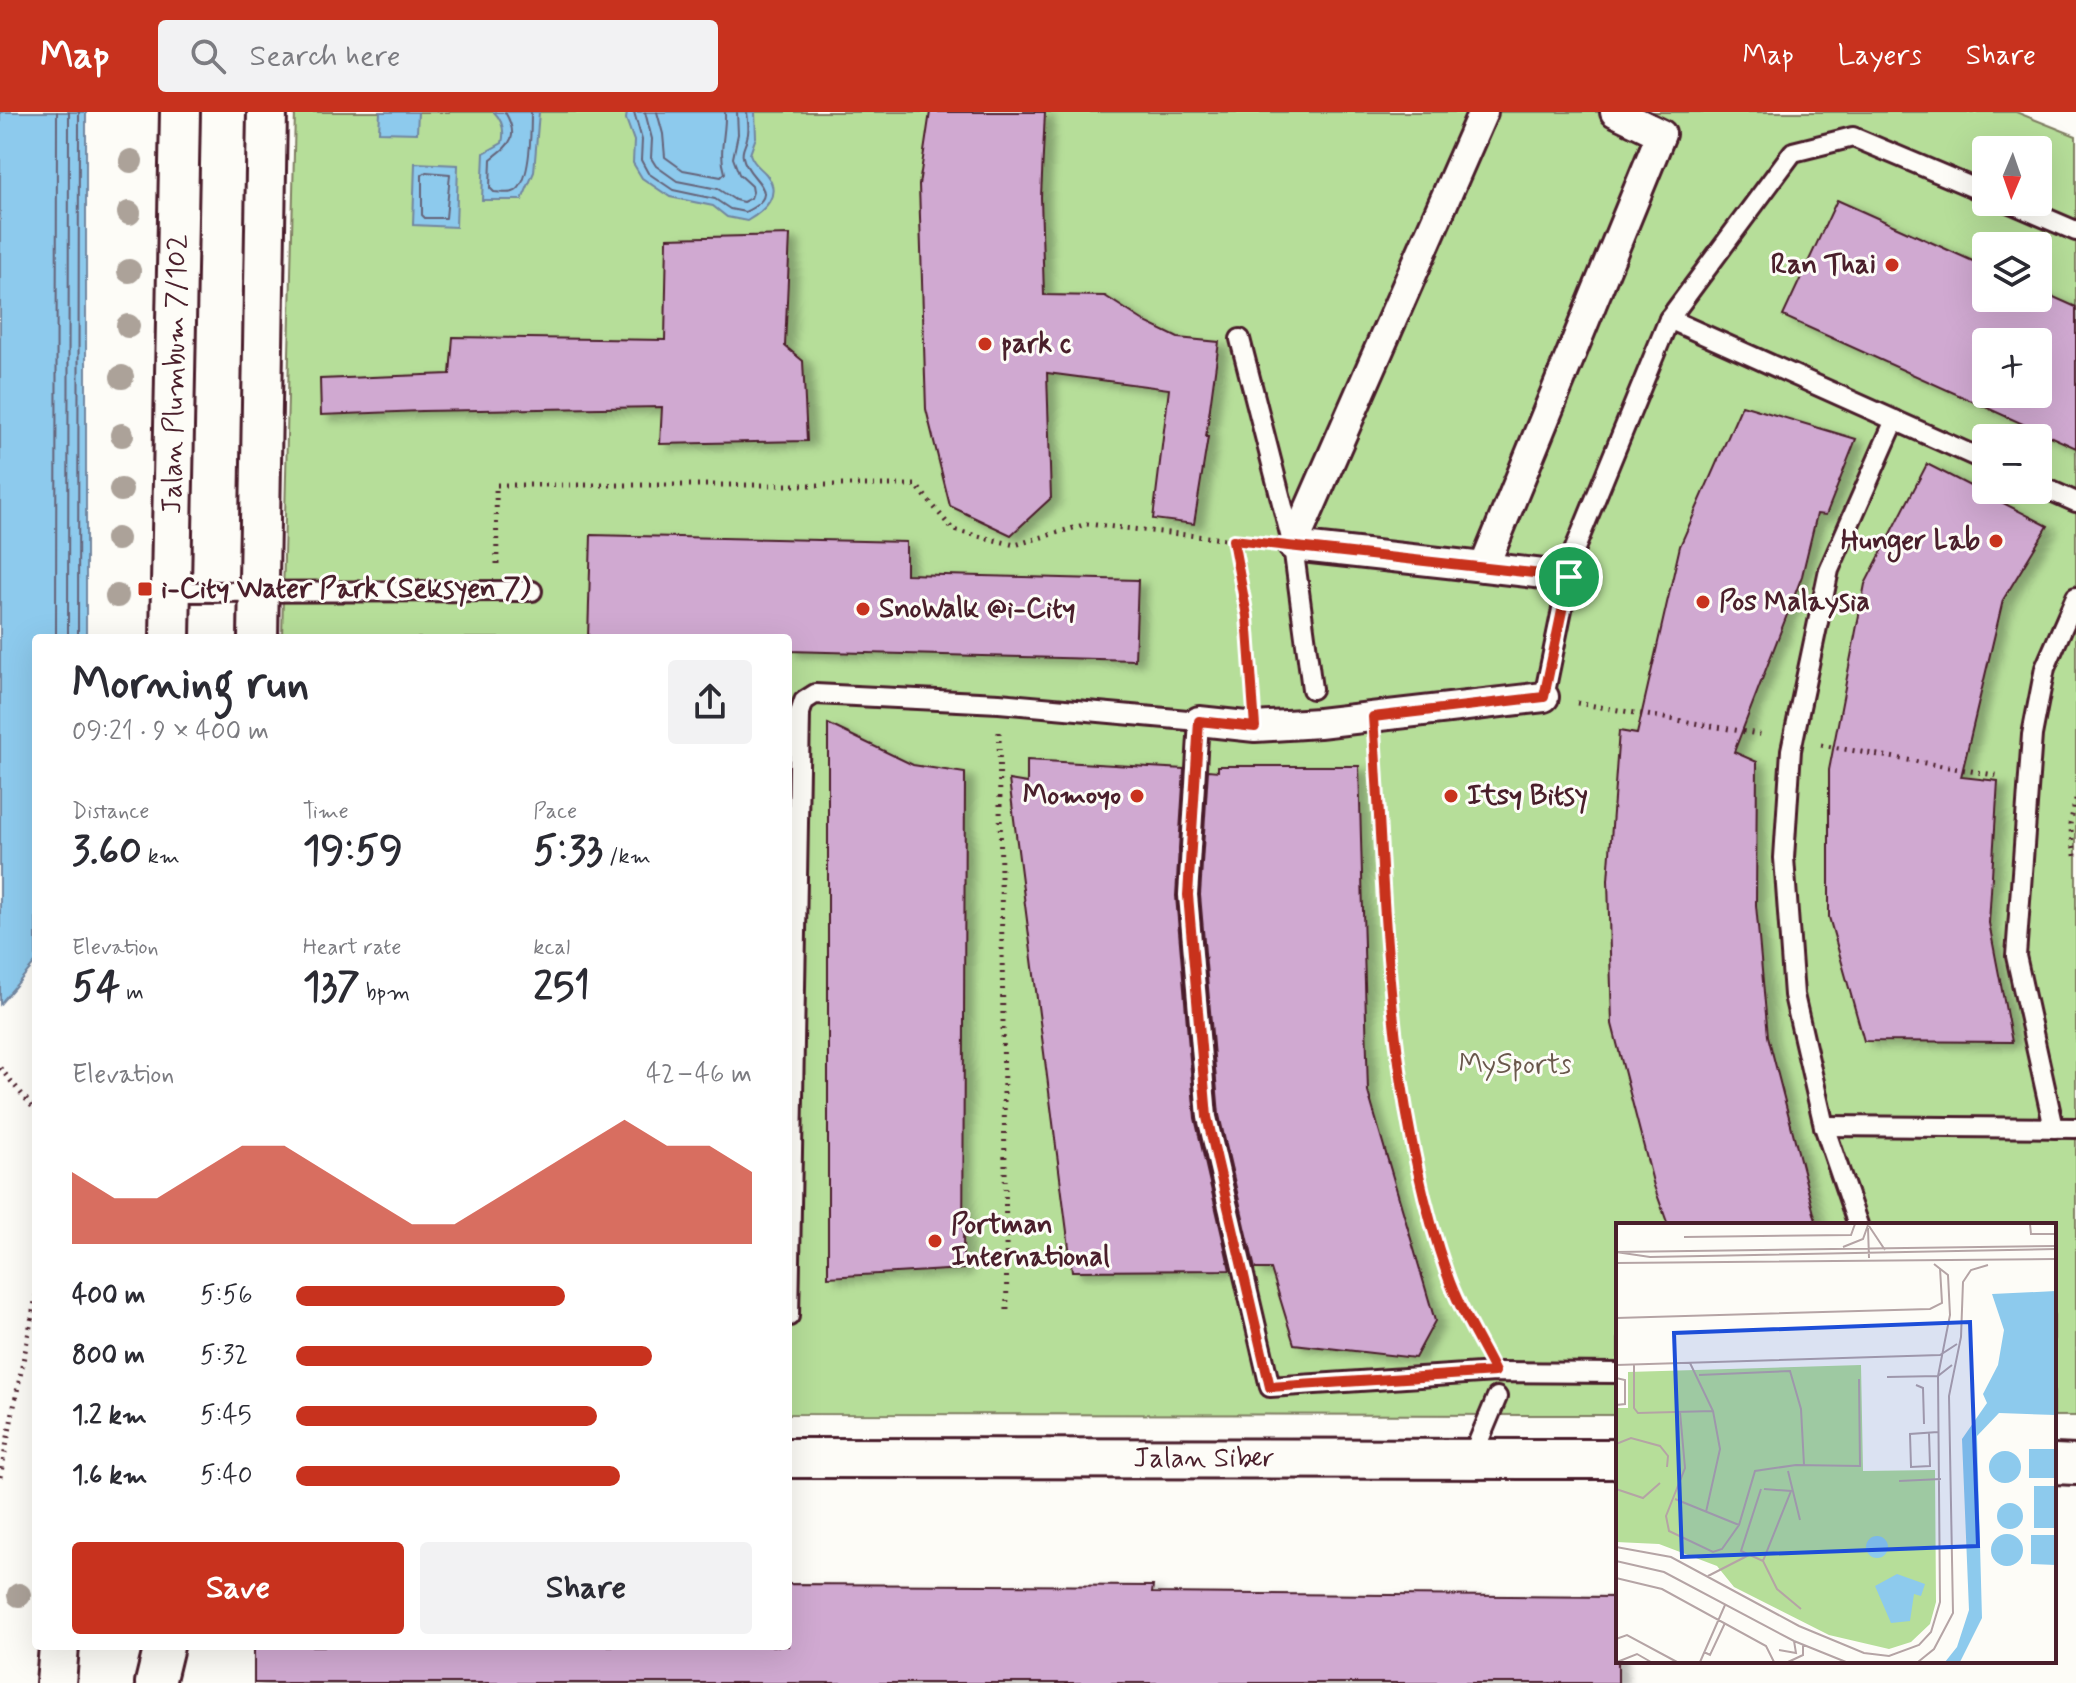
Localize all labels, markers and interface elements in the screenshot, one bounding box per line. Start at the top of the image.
search box [158,20,718,92]
text: Map [40,32,110,81]
icon: search [186,34,230,78]
text: Search here [250,37,401,76]
text: Map [1743,38,1794,75]
text: Layers [1838,38,1922,75]
text: Share [1966,38,2036,75]
north arrow [1972,136,2052,216]
map controls [1972,136,2052,504]
button: layers [1972,232,2052,312]
street label: Jalan Plumbum 7/102 [154,234,196,514]
place label: Ran Thai [1771,247,1876,284]
marker: Ran Thai [1883,256,1901,274]
place label: park c [1001,326,1072,363]
button: + [1972,328,2052,408]
marker: park c [976,335,994,353]
button: − [1972,424,2052,504]
place label: Hunger Lab [1841,523,1980,563]
marker: Hunger Lab [1987,532,2005,550]
pin [1535,543,1603,611]
icon: arrive [1547,555,1591,599]
place label: i-City Water Park (Seksyen 7) [161,571,530,608]
marker: i-City Water Park (Seksyen 7) [136,580,154,598]
place label: Pos Malaysia [1719,584,1870,621]
place label: SnoWalk @i-City [879,591,1076,628]
marker: Pos Malaysia [1694,593,1712,611]
marker: SnoWalk @i-City [854,600,872,618]
text: Morning run [72,656,309,714]
button: share [668,660,752,744]
text: 09:21 · 9 × 400 m [72,715,269,749]
place label: Momoyo [1023,778,1121,815]
place label: Itsy Bitsy [1467,778,1588,815]
marker: Momoyo [1128,787,1146,805]
marker: Itsy Bitsy [1442,787,1460,805]
text: Distance [72,798,149,826]
text: Time [303,798,349,826]
text: Pace [533,798,577,826]
text: 3.60 [72,826,142,878]
text: 19:59 [303,826,403,878]
text: 5:33 [533,826,603,878]
text: km [142,843,180,871]
text: /km [603,843,651,871]
text: Elevation [72,934,159,962]
text: Heart rate [303,934,401,962]
text: kcal [533,934,570,962]
text: 54 [72,962,120,1014]
text: 137 [303,962,360,1014]
text: 251 [533,962,590,1014]
text: m [120,979,144,1007]
text: bpm [360,979,410,1007]
park label: MySports [1458,1047,1572,1084]
text: Elevation [72,1058,174,1092]
text: 42–46 m [646,1058,752,1092]
place label: Portman International [951,1207,1110,1276]
inset map [1616,1223,2056,1663]
marker: Portman International [926,1232,944,1250]
text: 400 m [72,1279,145,1313]
text: 5:56 [200,1279,253,1313]
text: 800 m [72,1339,145,1373]
text: 5:32 [200,1339,248,1373]
text: 1.2 km [72,1399,147,1433]
text: 5:45 [200,1399,252,1433]
street label: Jalan Siber [1133,1440,1275,1477]
text: 1.6 km [72,1459,147,1493]
text: 5:40 [200,1459,253,1493]
button: Save [72,1542,404,1634]
button: Share [420,1542,752,1634]

